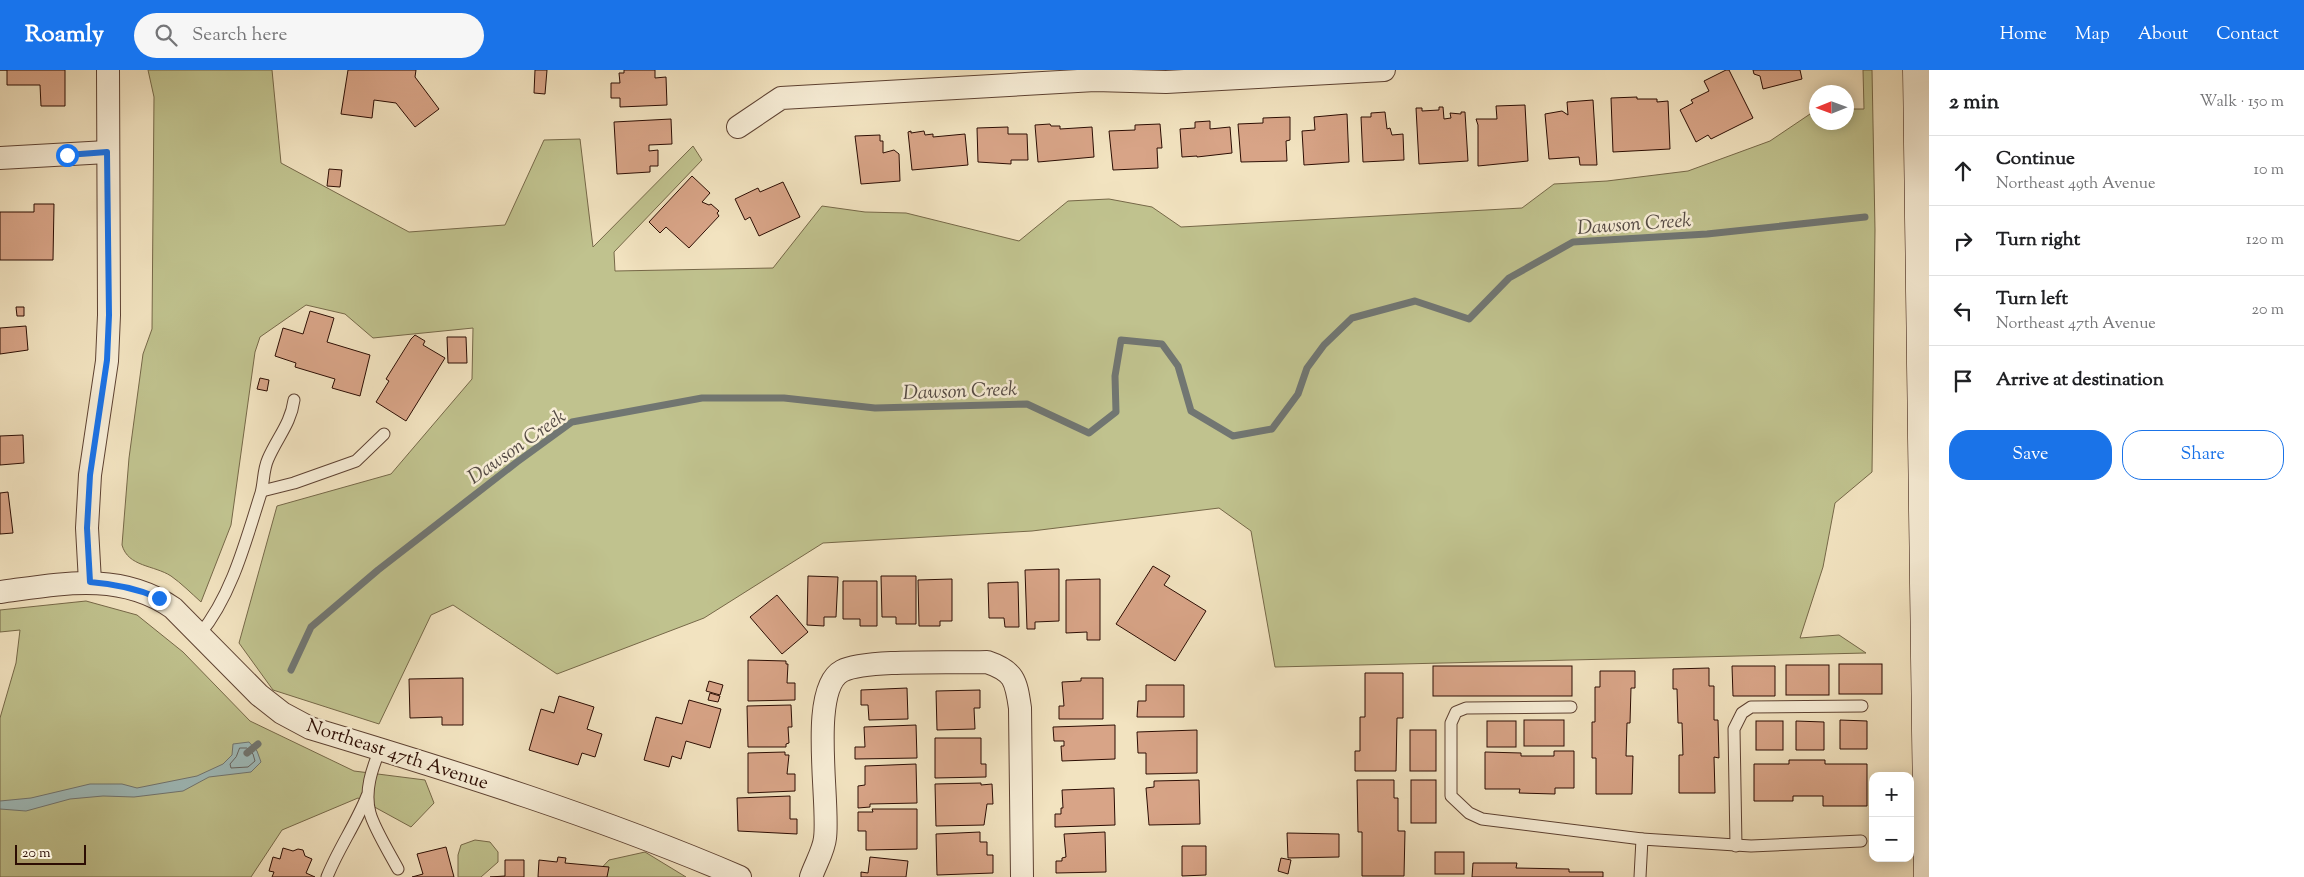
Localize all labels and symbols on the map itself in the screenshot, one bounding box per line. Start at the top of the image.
north arrow [1809,85,1854,130]
route start [56,144,79,167]
water label: Dawson Creek [1576,207,1692,244]
water label: Dawson Creek [902,376,1018,409]
water label: Dawson Creek [462,403,573,493]
route end [148,587,171,610]
street label: Northeast 47th Avenue [303,713,492,798]
scale bar [15,842,86,865]

